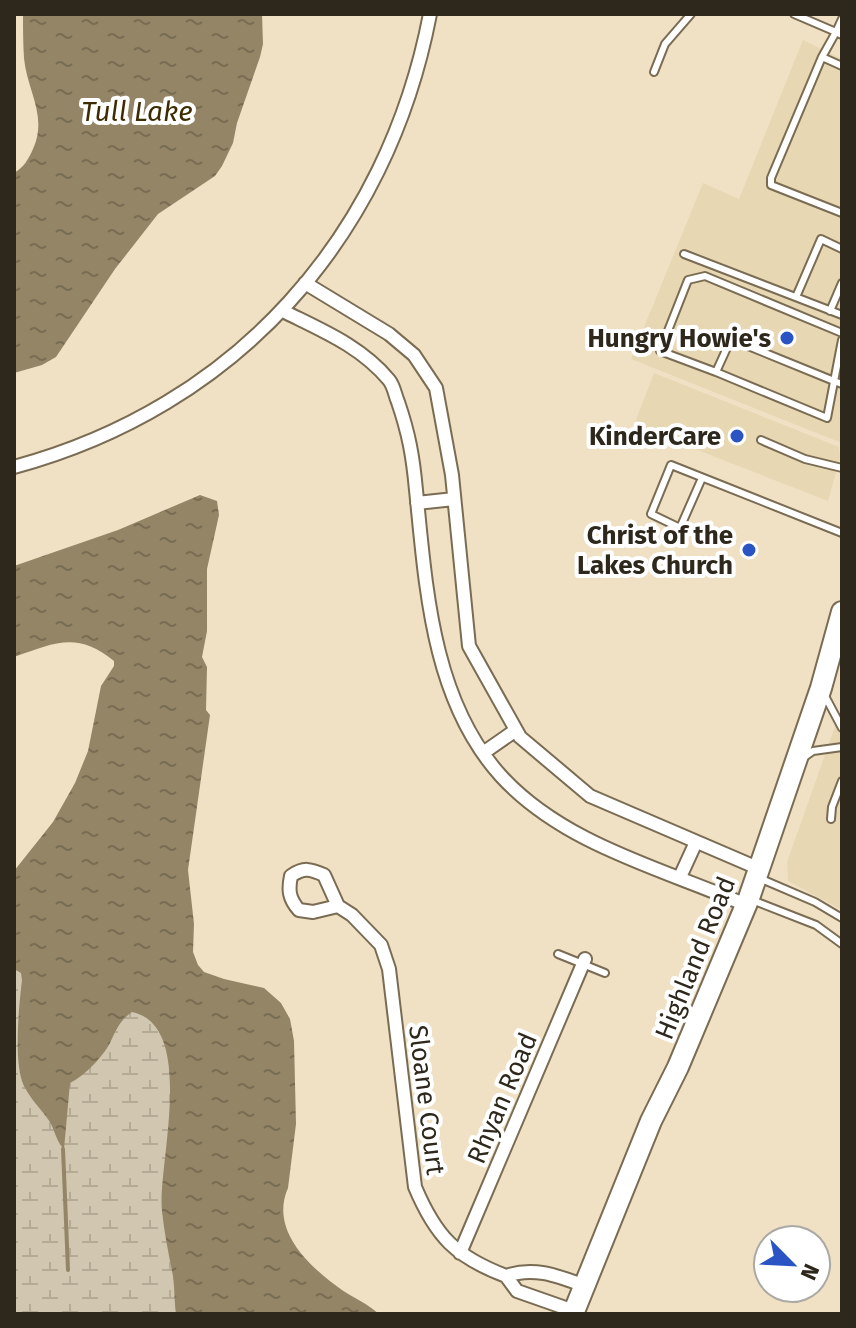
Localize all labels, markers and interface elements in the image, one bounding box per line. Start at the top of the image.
water label: Tull Lake [81,95,193,128]
place label: Hungry Howie's [588,323,771,354]
marker: Hungry Howie's [778,329,796,347]
place label: KinderCare [589,421,721,452]
marker: KinderCare [728,427,746,445]
place label: Christ of the Lakes Church [577,520,733,581]
marker: Christ of the Lakes Church [740,541,758,559]
street label: Highland Road [649,872,742,1044]
street label: Sloane Court [402,1023,451,1177]
street label: Rhyan Road [461,1028,544,1168]
north arrow [752,1224,832,1304]
text: N [795,1260,825,1284]

